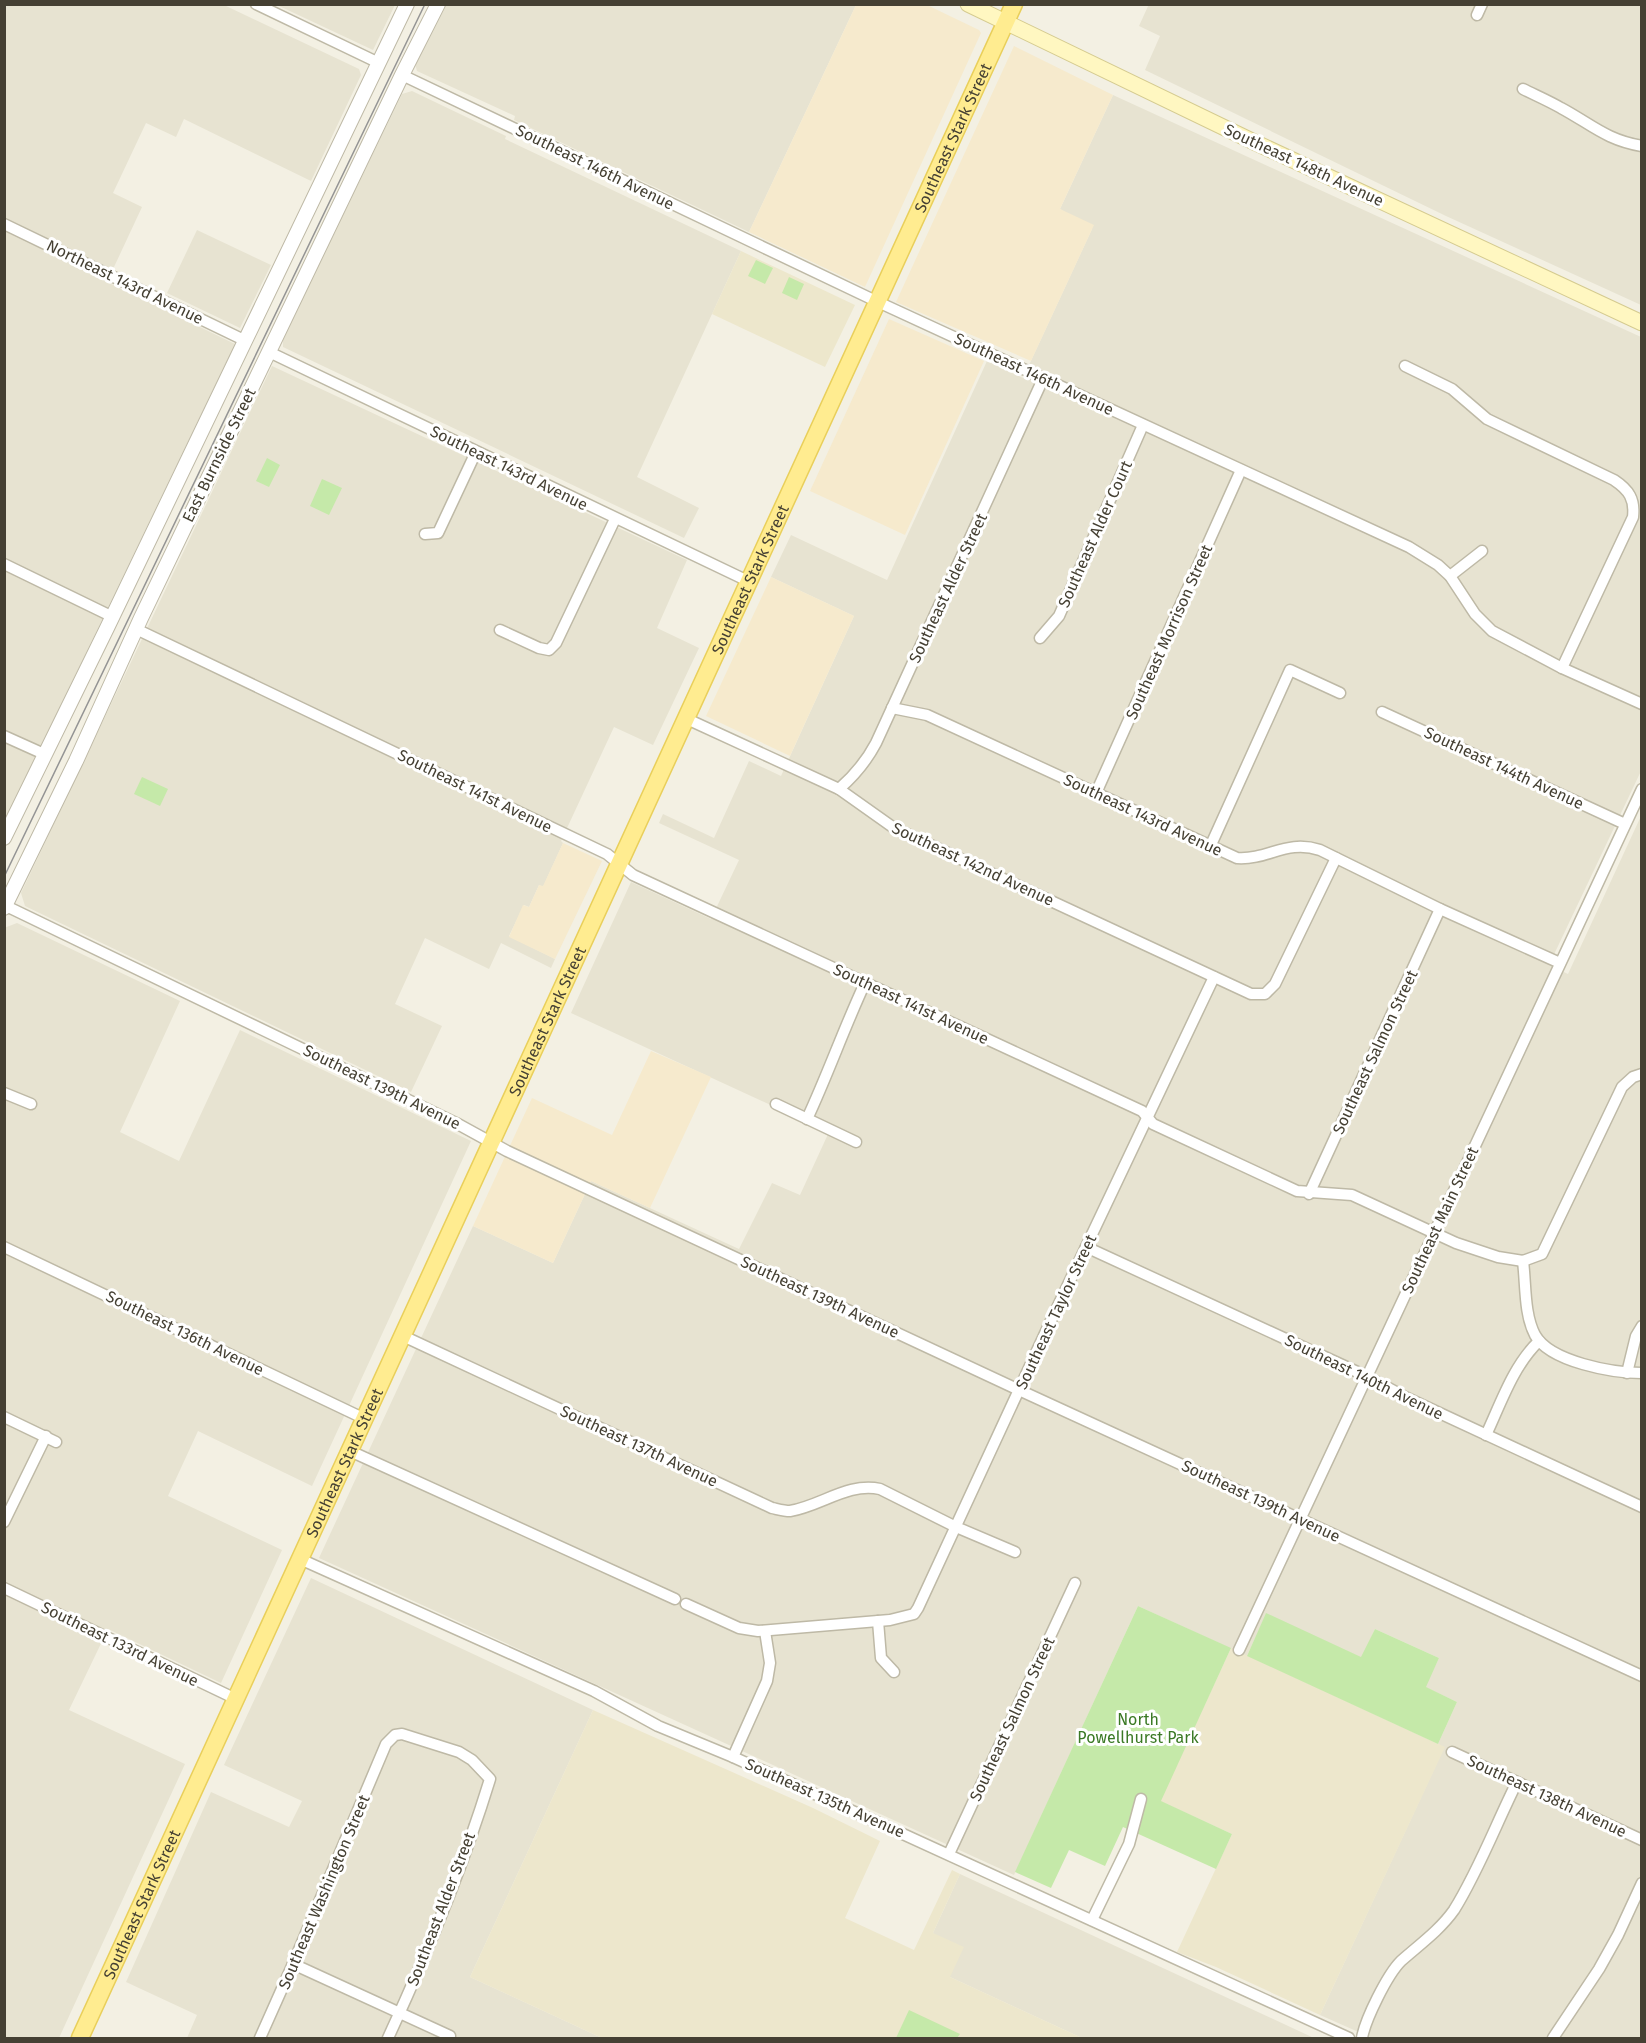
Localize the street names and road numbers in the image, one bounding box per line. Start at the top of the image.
street label: Southeast Stark Street [910,60,995,216]
street label: Southeast 146th Avenue [513,120,677,214]
street label: Southeast 148th Avenue [1221,120,1387,210]
street label: Northeast 143rd Avenue [44,236,206,328]
street label: Southeast 146th Avenue [951,329,1117,419]
street label: East Burnside Street [178,385,260,525]
street label: Southeast 143rd Avenue [427,422,591,514]
street label: Southeast Alder Court [1054,457,1136,610]
street label: Southeast Stark Street [707,501,792,657]
street label: Southeast Alder Street [905,510,991,666]
street label: Southeast Morrison Street [1122,541,1216,722]
street label: Southeast 144th Avenue [1421,723,1587,813]
street label: Southeast 141st Avenue [395,745,555,837]
street label: Southeast 143rd Avenue [1061,770,1225,860]
street label: Southeast 142nd Avenue [889,818,1057,910]
street label: Southeast Stark Street [504,943,590,1099]
street label: Southeast 141st Avenue [830,960,992,1048]
street label: Southeast Salmon Street [1329,967,1422,1137]
street label: Southeast 139th Avenue [300,1041,464,1133]
street label: Southeast Main Street [1398,1143,1482,1296]
street label: Southeast Taylor Street [1012,1231,1100,1392]
street label: Southeast 139th Avenue [738,1252,902,1342]
street label: Southeast 136th Avenue [103,1287,267,1379]
street label: Southeast 140th Avenue [1282,1330,1446,1424]
street label: Southeast Stark Street [302,1385,387,1541]
street label: Southeast 137th Avenue [557,1401,721,1491]
street label: Southeast 139th Avenue [1179,1456,1343,1546]
street label: Southeast 133rd Avenue [38,1598,202,1690]
street label: Southeast Salmon Street [966,1634,1059,1804]
street label: Southeast 138th Avenue [1464,1751,1630,1841]
street label: Southeast 135th Avenue [742,1754,908,1842]
street label: Southeast Washington Street [274,1792,374,1992]
street label: Southeast Stark Street [99,1826,184,1982]
street label: Southeast Alder Street [403,1829,479,1988]

